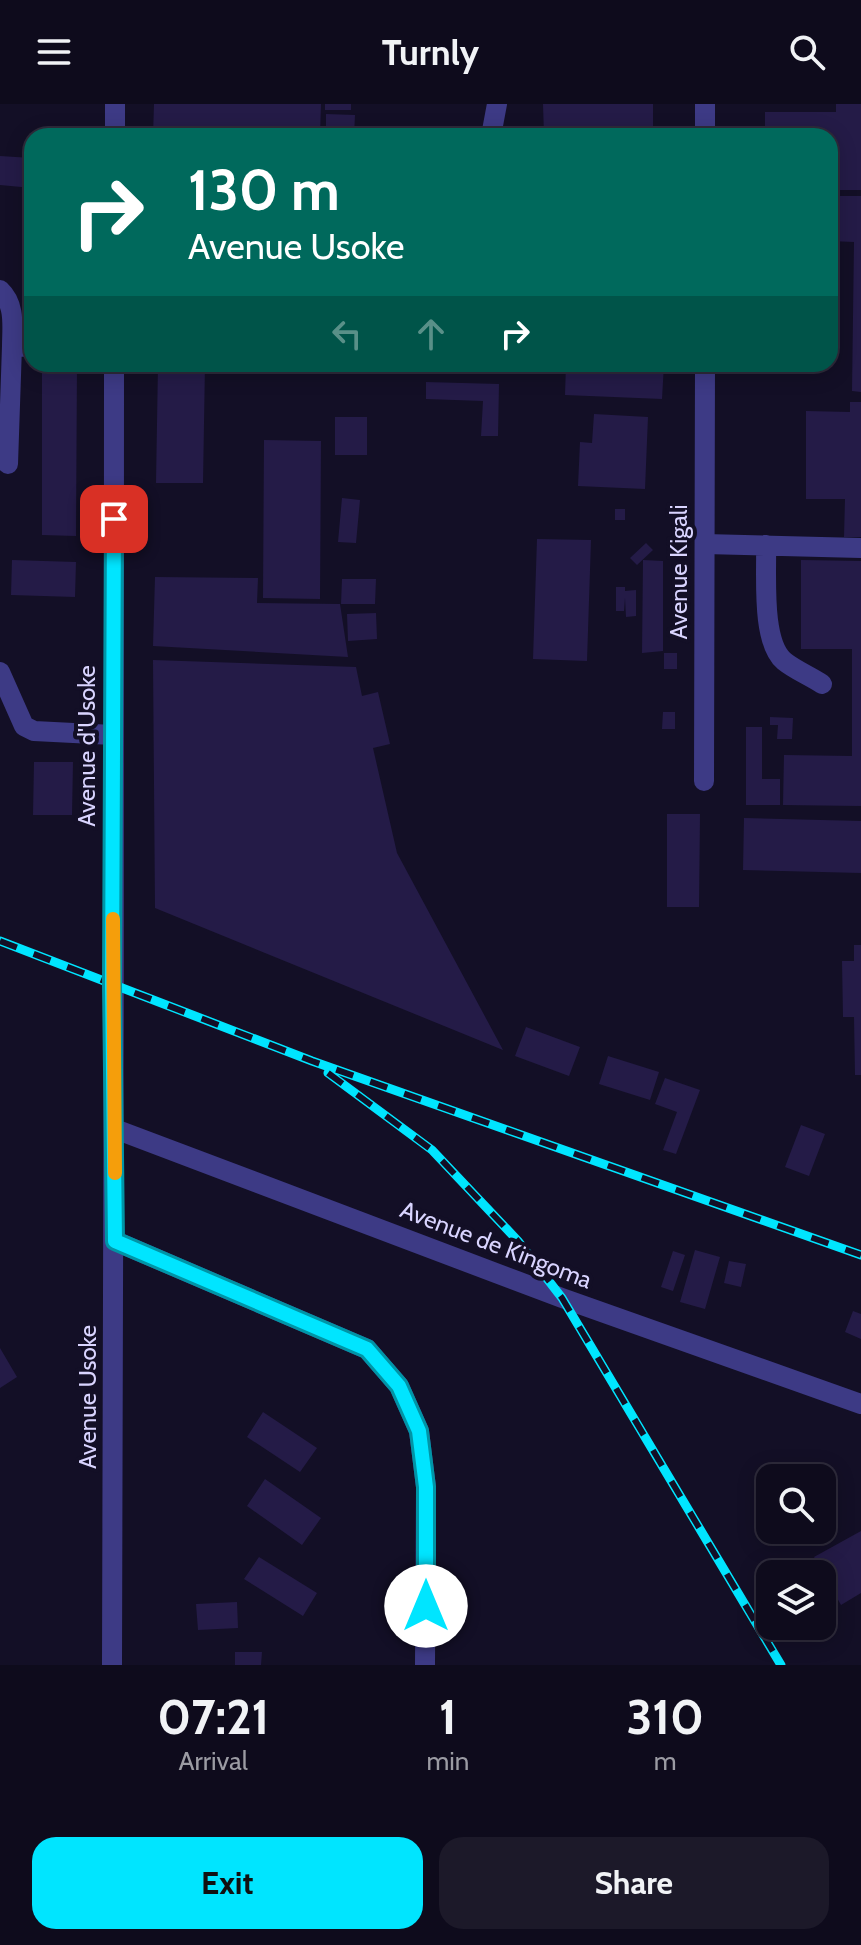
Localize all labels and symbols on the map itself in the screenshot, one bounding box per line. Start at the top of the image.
pin [80,485,148,553]
street label: Avenue Kigali [664,505,693,639]
street label: Avenue d'Usoke [72,665,101,827]
street label: Avenue de Kingoma [396,1195,597,1295]
street label: Avenue Usoke [73,1325,102,1469]
position arrow [384,1564,468,1648]

